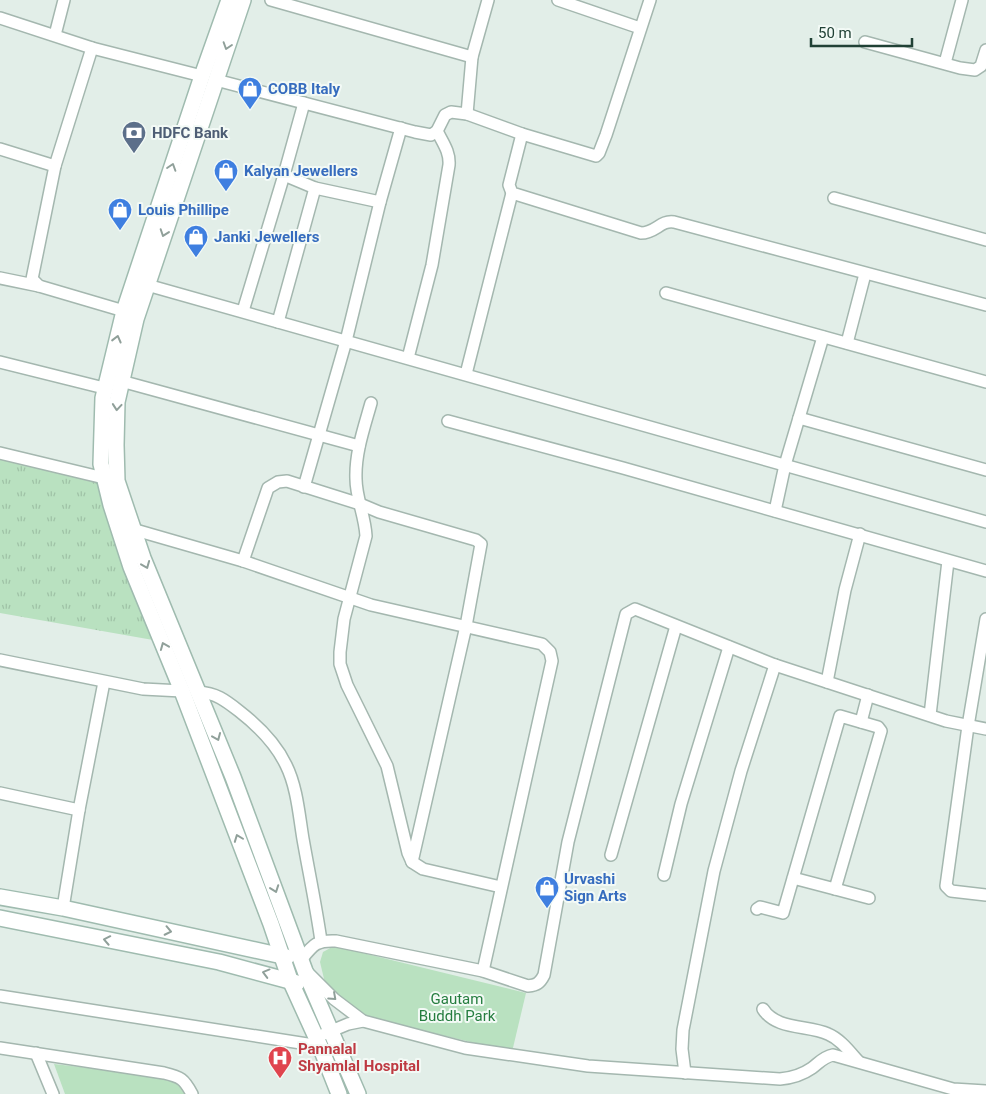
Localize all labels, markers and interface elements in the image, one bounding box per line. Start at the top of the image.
scale bar [811,15,912,47]
text: 50 m [818,24,852,42]
one-way arrow [223,42,233,50]
shop icon: COBB Italy [237,76,263,110]
place label: COBB Italy [268,80,340,98]
bank icon: HDFC Bank [121,120,147,154]
place label: HDFC Bank [152,124,229,142]
shop icon: Kalyan Jewellers [213,158,239,192]
place label: Kalyan Jewellers [244,162,358,180]
one-way arrow [166,164,176,172]
shop icon: Louis Phillipe [107,197,133,231]
place label: Louis Phillipe [138,201,229,219]
shop icon: Janki Jewellers [183,224,209,258]
place label: Janki Jewellers [214,228,320,246]
one-way arrow [160,229,170,237]
one-way arrow [111,334,122,343]
one-way arrow [112,403,123,411]
one-way arrow [140,560,150,568]
one-way arrow [159,642,170,651]
one-way arrow [211,732,221,741]
one-way arrow [234,834,244,842]
place label: Urvashi Sign Arts [564,870,627,905]
shop icon: Urvashi Sign Arts [534,875,560,909]
one-way arrow [269,884,279,893]
one-way arrow [163,925,172,936]
one-way arrow [103,935,112,945]
one-way arrow [263,969,271,979]
park label: Gautam Buddh Park [419,990,496,1025]
one-way arrow [327,992,336,1001]
place label: Pannalal Shyamlal Hospital [298,1040,420,1075]
hospital icon: Pannalal Shyamlal Hospital [267,1045,293,1079]

